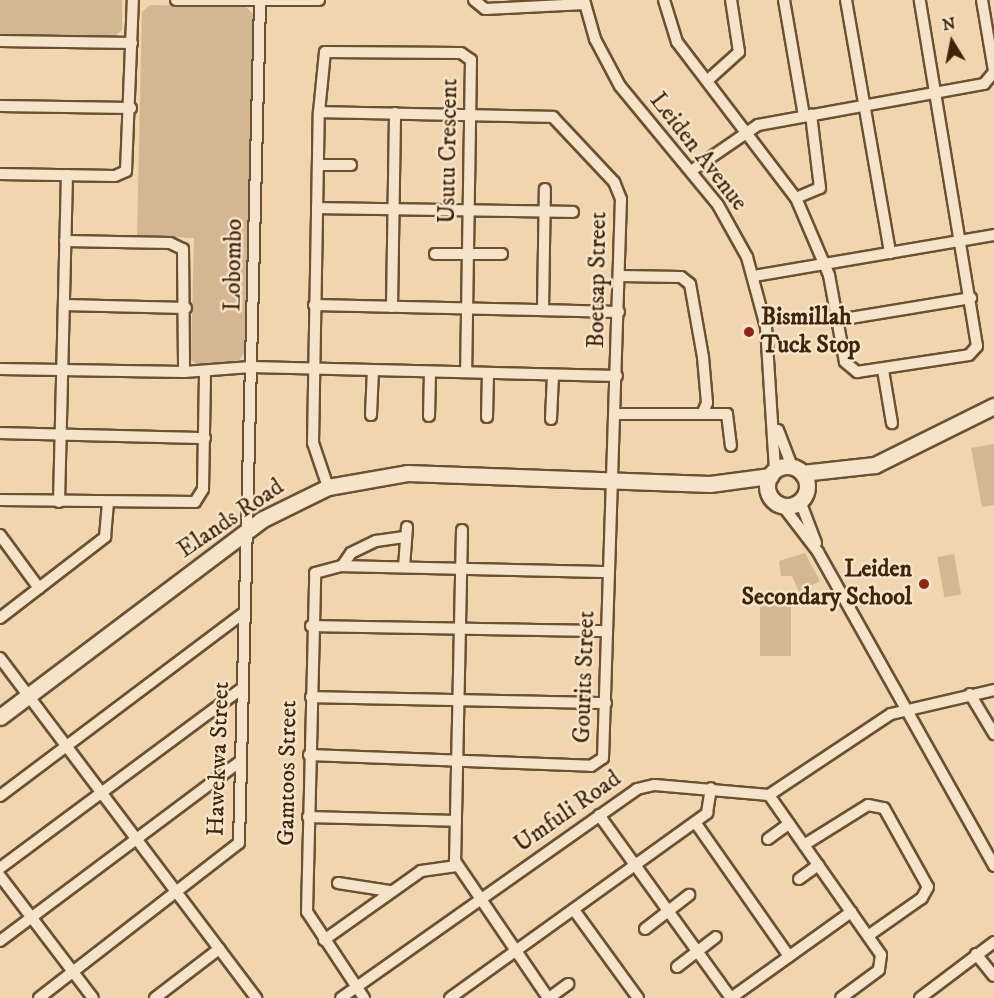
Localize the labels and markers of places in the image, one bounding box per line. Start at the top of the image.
place label: Bismillah Tuck Stop [761,304,860,360]
marker: Bismillah Tuck Stop [742,325,756,339]
place label: Leiden Secondary School [741,556,912,612]
marker: Leiden Secondary School [917,577,931,591]

